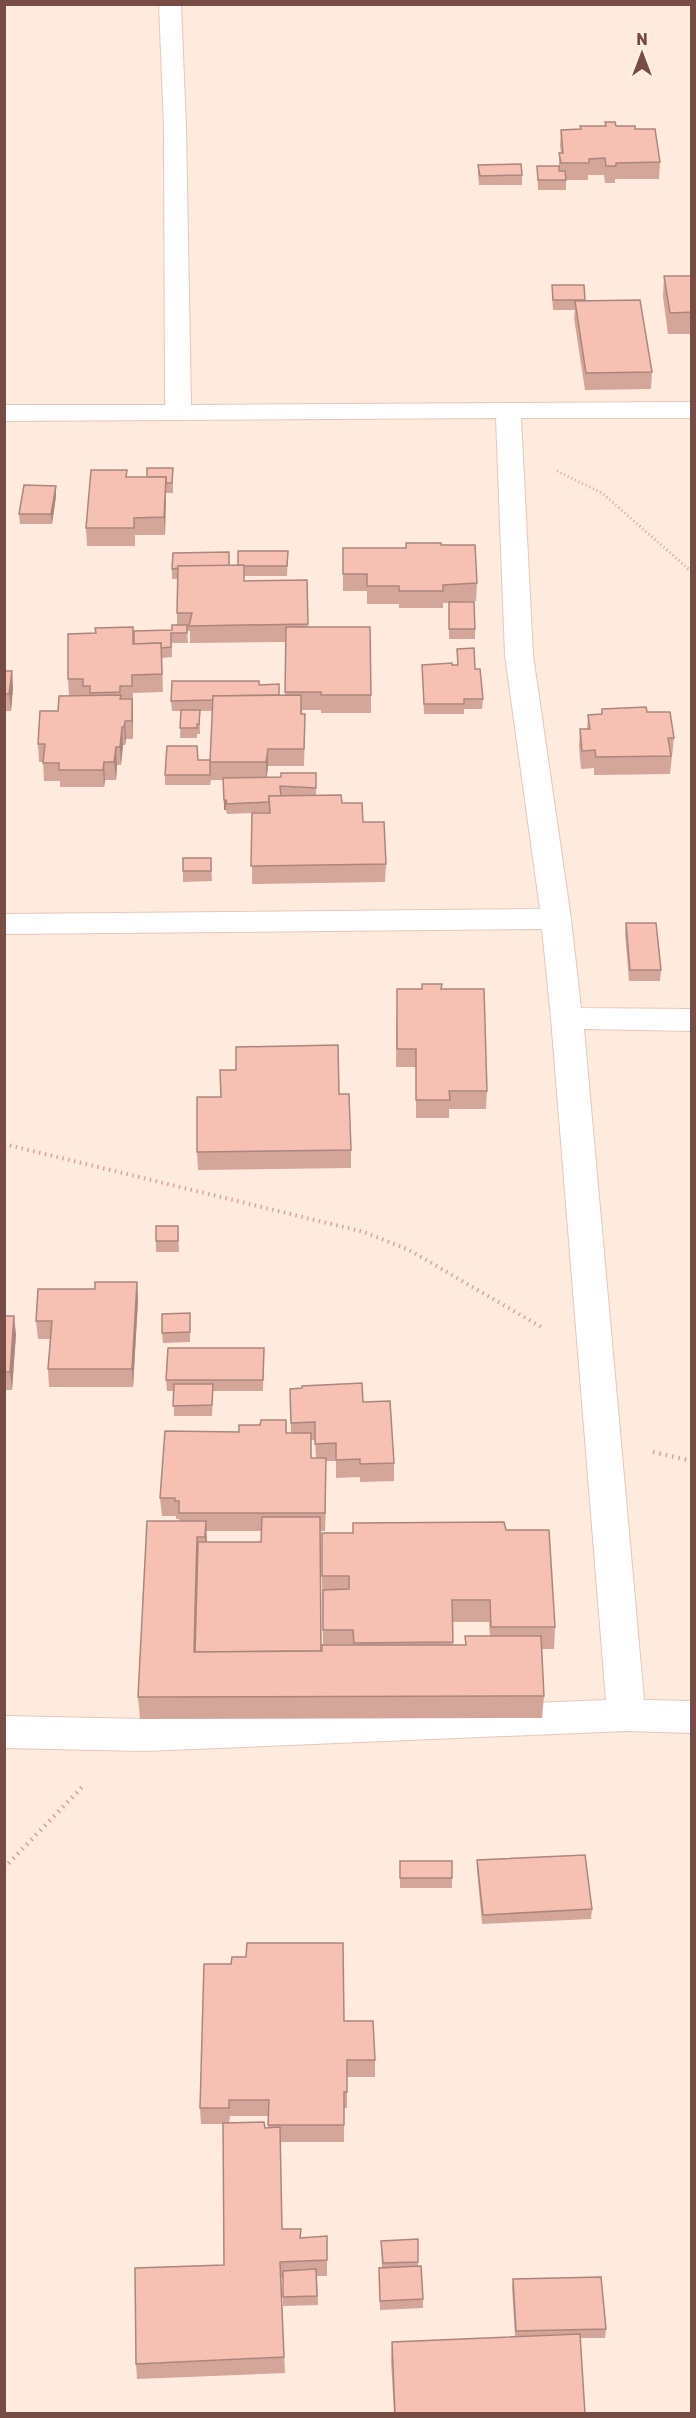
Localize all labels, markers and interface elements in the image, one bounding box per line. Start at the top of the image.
north arrow [612,24,672,84]
text: N [636,30,648,49]

